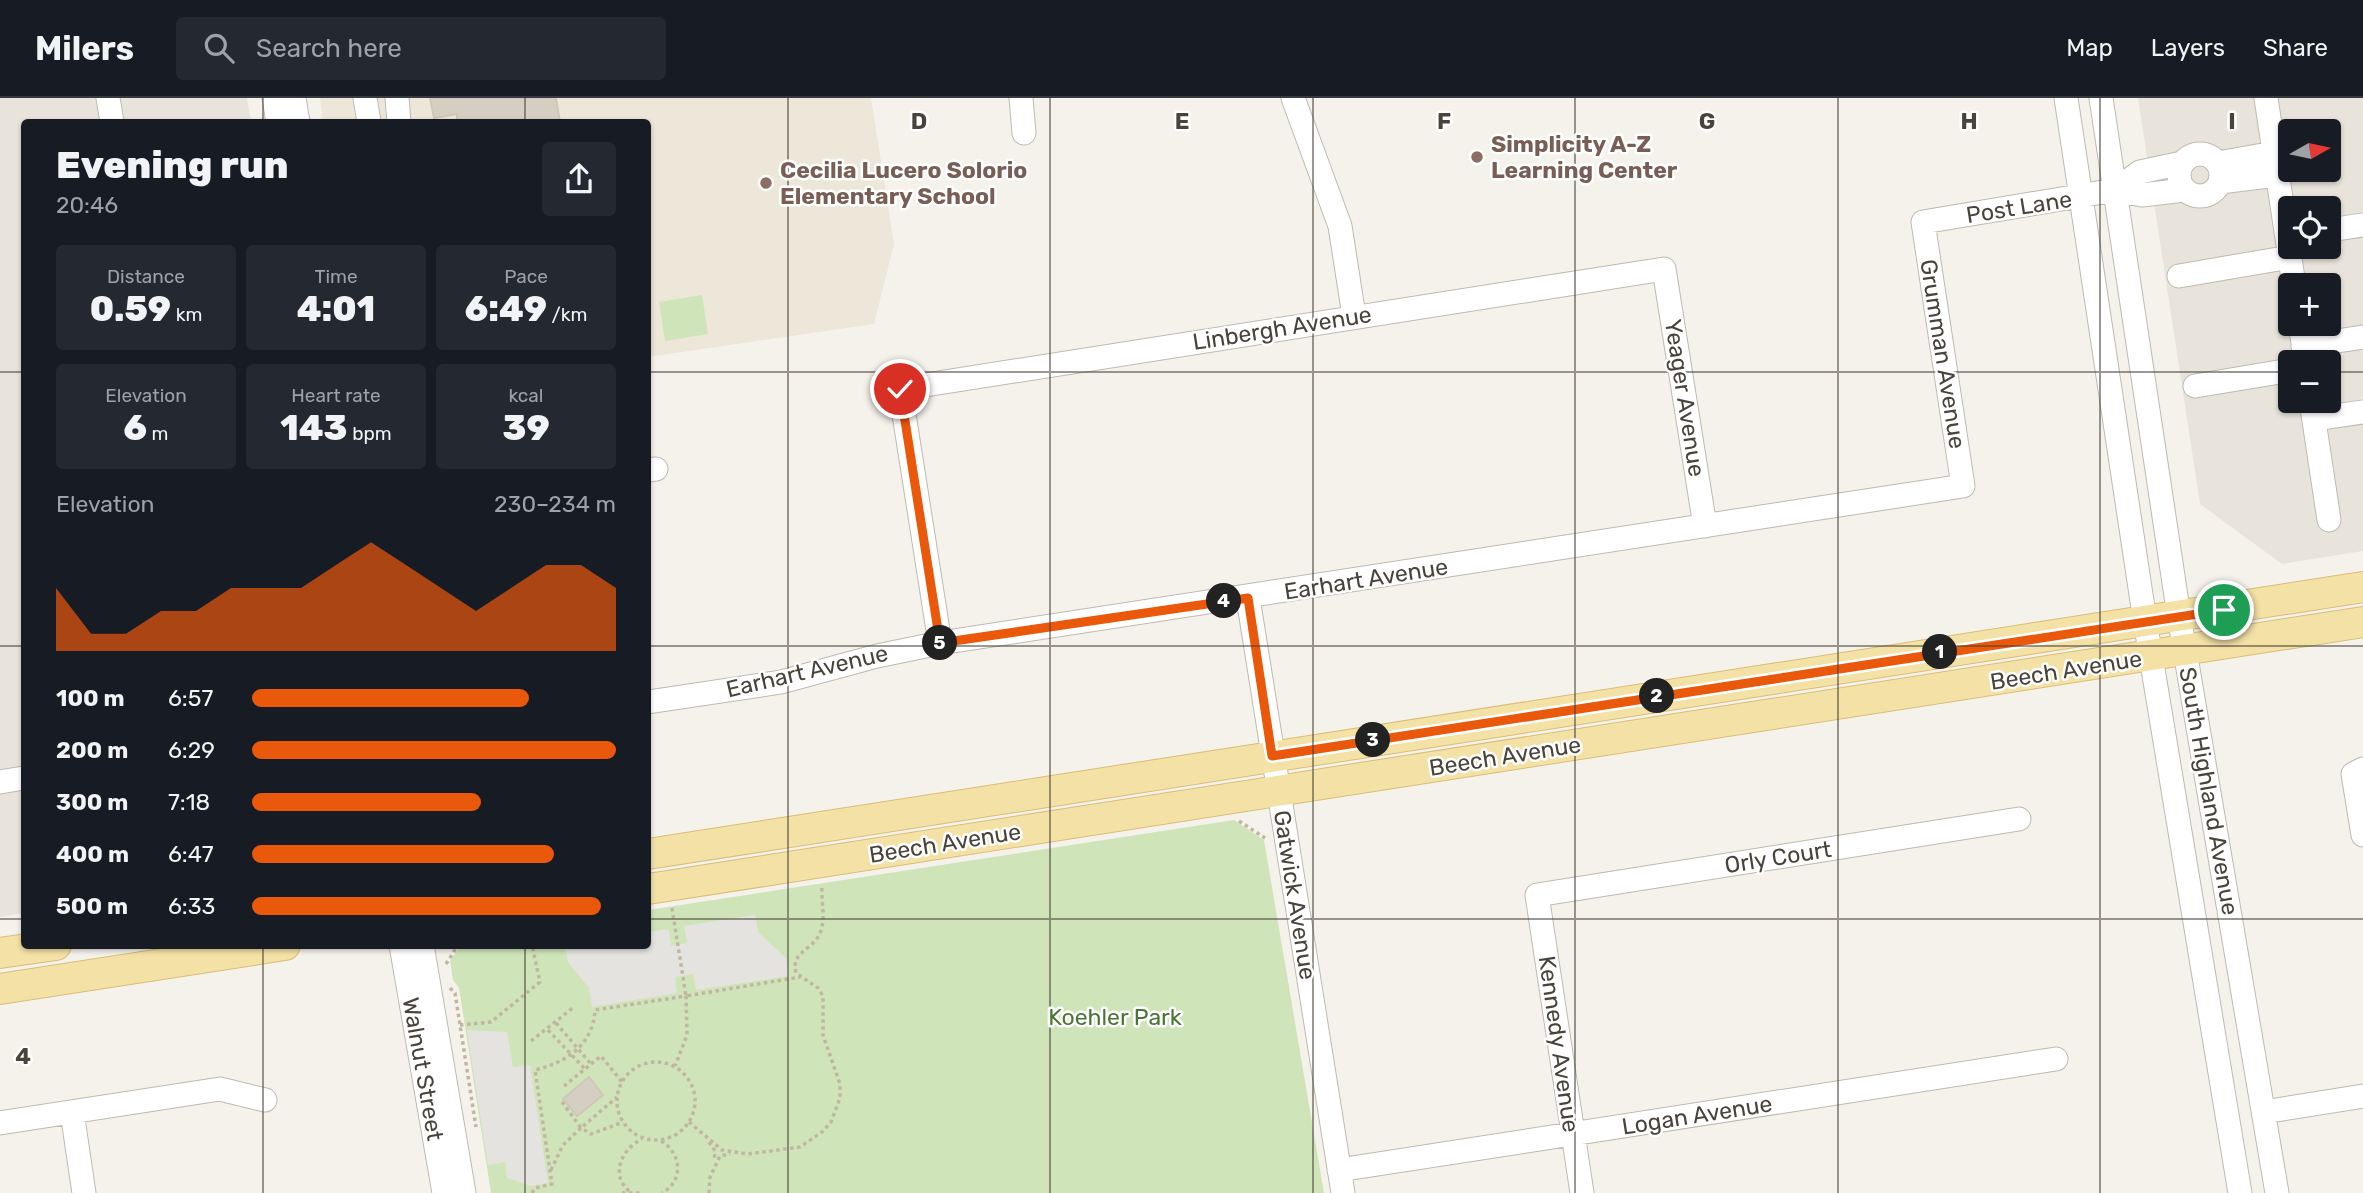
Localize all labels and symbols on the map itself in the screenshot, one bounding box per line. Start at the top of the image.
text: D [911,107,927,135]
text: E [1175,107,1189,135]
text: F [1437,107,1451,135]
text: G [1699,107,1715,135]
text: H [1960,107,1978,135]
text: I [2228,107,2236,135]
north arrow [2278,119,2342,182]
place label: Simplicity A-Z Learning Center [1491,130,1678,184]
marker: Simplicity A-Z Learning Center [1469,149,1485,165]
place label: Cecilia Lucero Solorio Elementary School [780,156,1027,210]
marker: Cecilia Lucero Solorio Elementary School [758,175,774,191]
street label: Post Lane [1964,185,2074,229]
street label: Grumman Avenue [1914,257,1972,451]
street label: Linbergh Avenue [1191,300,1373,356]
street label: Yeager Avenue [1659,317,1711,479]
pin [870,359,930,419]
street label: Earhart Avenue [1282,552,1450,606]
pin [2194,580,2254,640]
pin: 4 [1206,584,1242,618]
pin: 5 [922,626,958,660]
pin: 1 [1923,634,1958,670]
street label: Earhart Avenue [723,639,891,703]
street label: Beech Avenue [1988,644,2144,696]
street label: South Highland Avenue [2173,665,2245,917]
pin: 2 [1640,678,1674,714]
pin: 3 [1356,722,1390,758]
street label: Beech Avenue [1427,730,1583,782]
street label: Gatwick Avenue [1268,808,1322,982]
street label: Beech Avenue [867,817,1023,869]
street label: Orly Court [1723,835,1833,879]
street label: Kennedy Avenue [1533,954,1585,1134]
street label: Walnut Street [397,995,449,1143]
park label: Koehler Park [1048,1003,1182,1031]
text: 4 [15,1042,31,1070]
street label: Logan Avenue [1620,1089,1774,1141]

